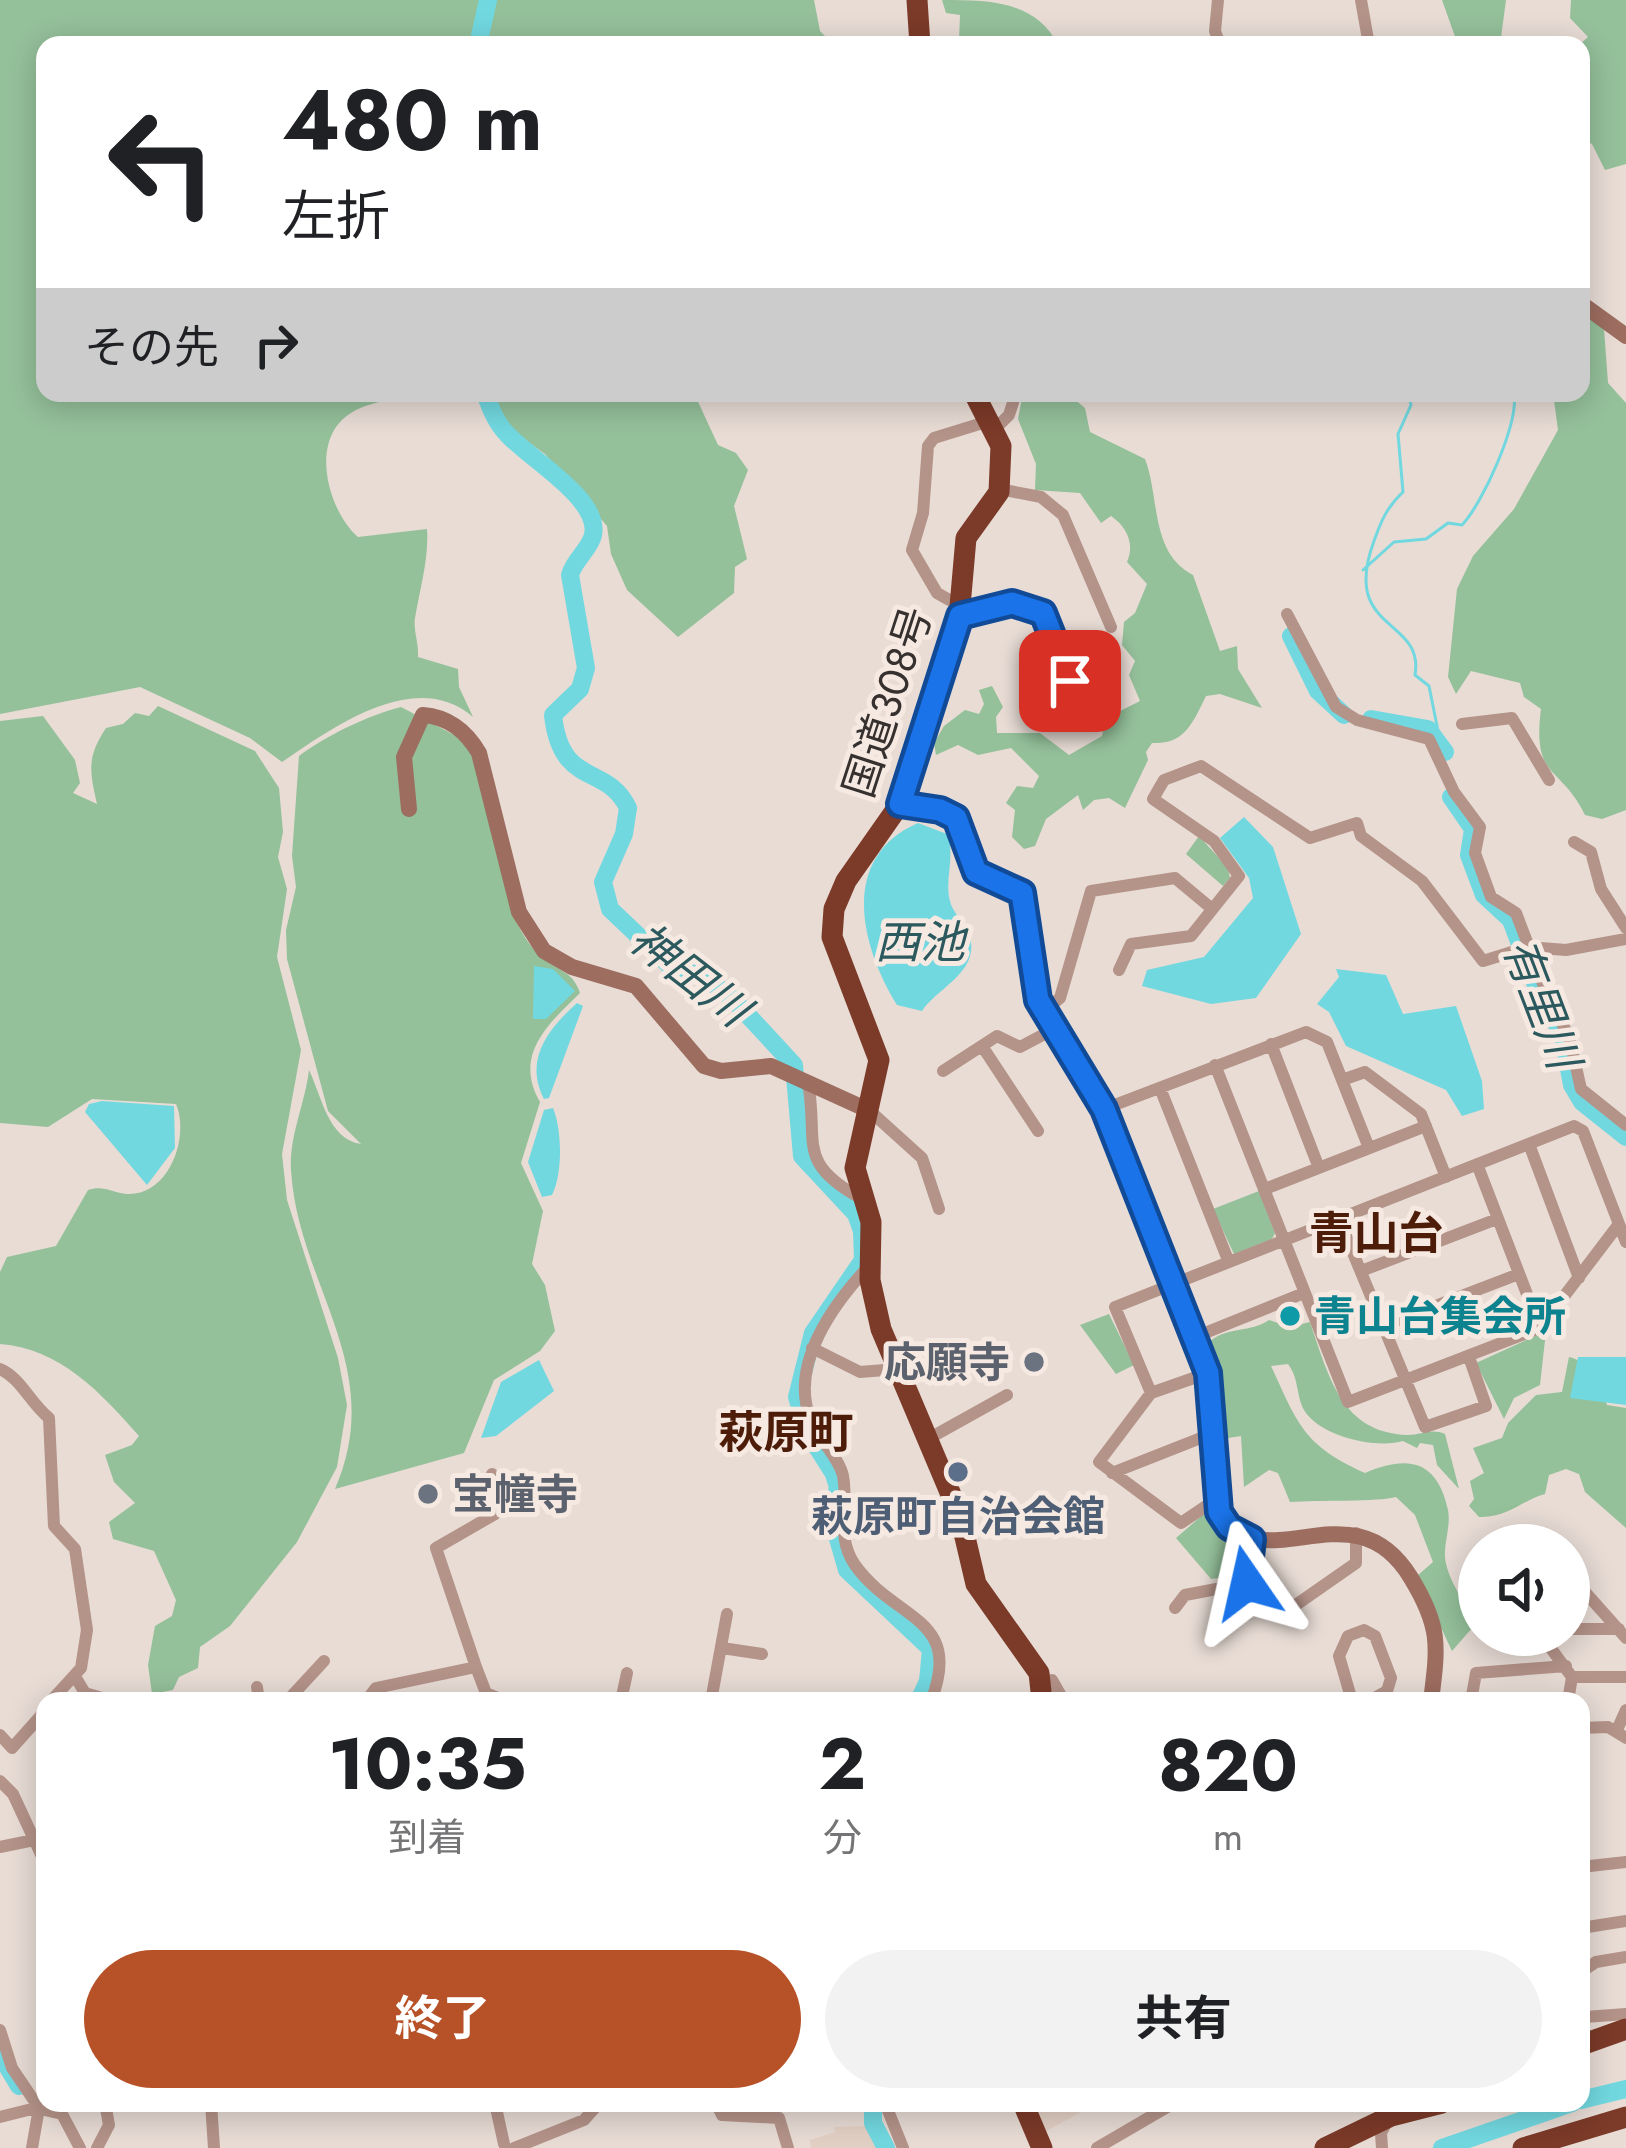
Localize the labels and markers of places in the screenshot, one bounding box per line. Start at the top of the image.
pin [1019,630,1121,732]
place label: 青山台集会所 [1314,1286,1566,1347]
marker: 青山台集会所 [1277,1303,1303,1329]
place label: 応願寺 [884,1332,1010,1393]
marker: 応願寺 [1021,1349,1047,1375]
marker: 萩原町自治会館 [945,1459,971,1485]
place label: 宝幢寺 [452,1464,578,1525]
marker: 宝幢寺 [415,1481,441,1507]
place label: 萩原町自治会館 [811,1486,1105,1547]

